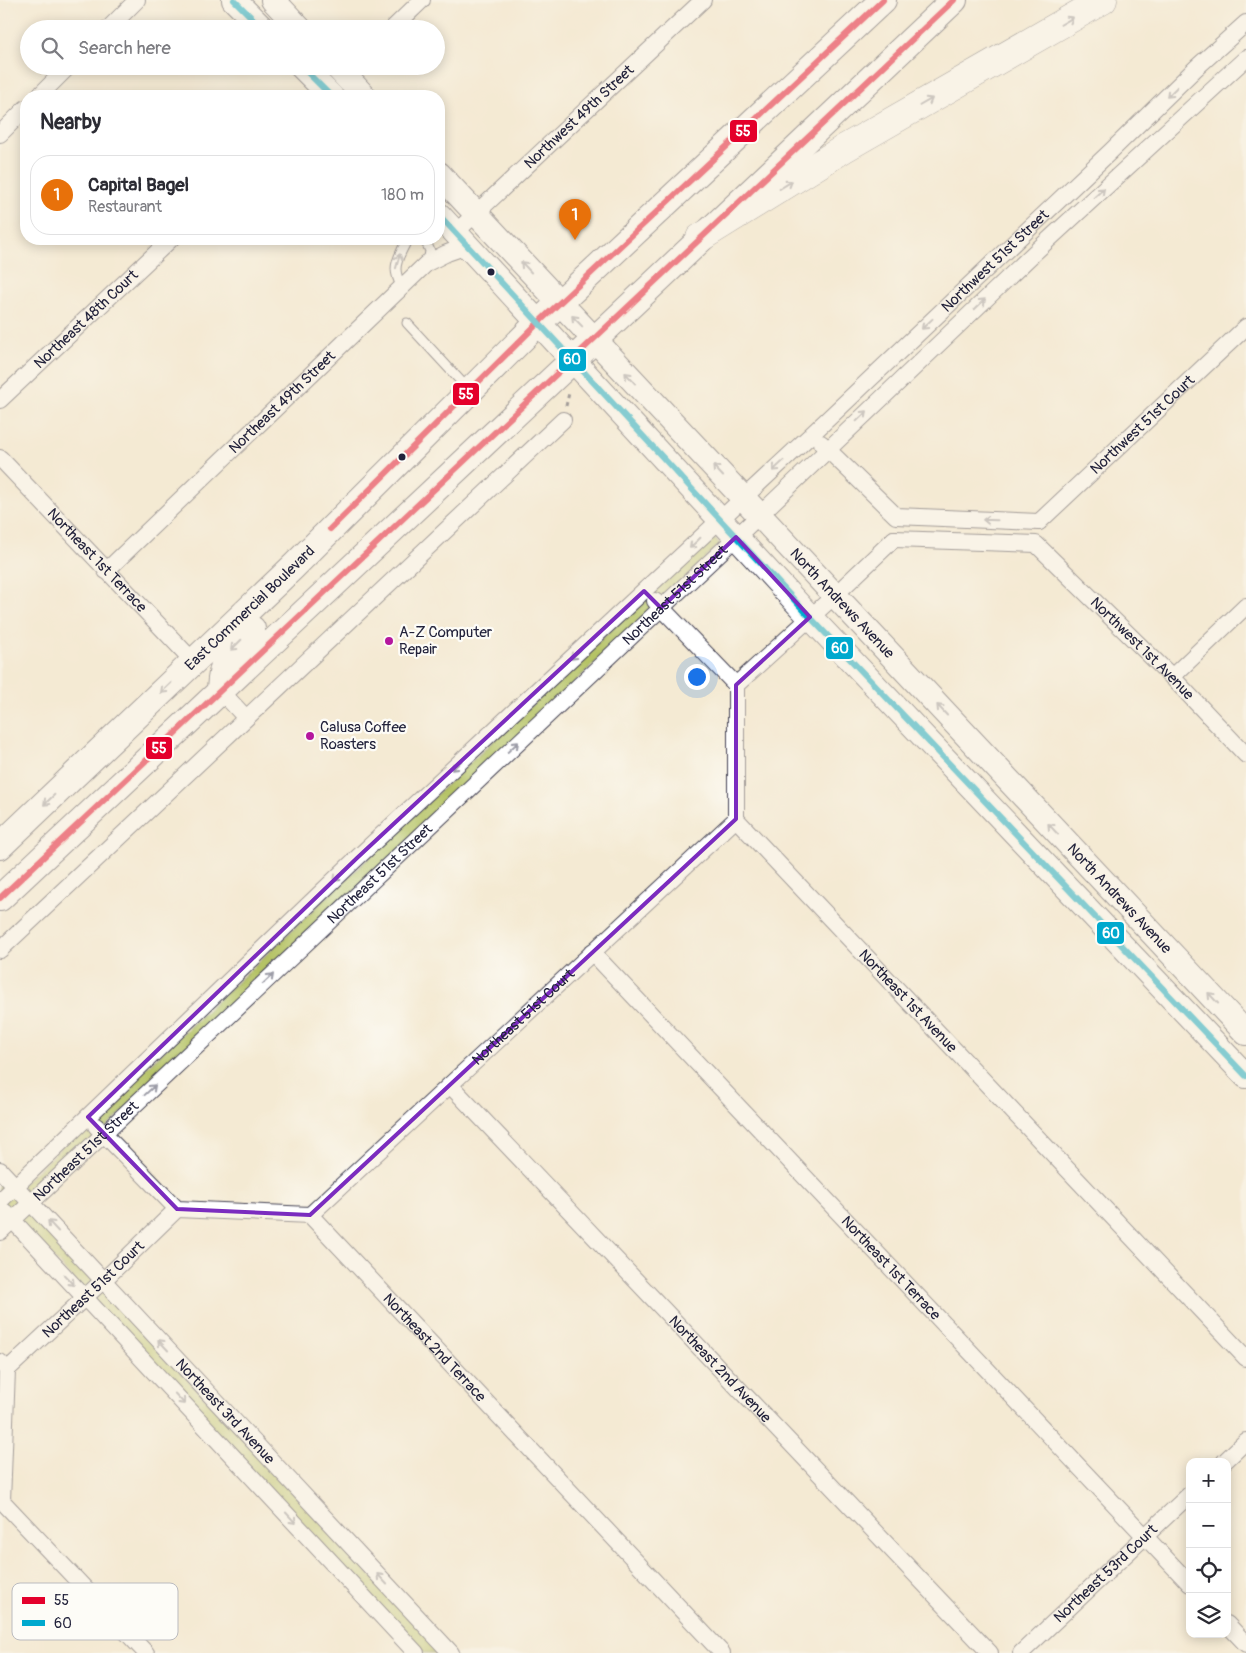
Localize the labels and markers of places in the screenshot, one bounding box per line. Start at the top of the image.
pin: 1 [559,199,591,240]
unlabelled marker [486,267,496,277]
unlabelled marker [397,452,407,462]
place label: A-Z Computer Repair [399,623,493,659]
marker: A-Z Computer Repair [383,635,395,647]
place label: Calusa Coffee Roasters [320,718,407,754]
marker: Calusa Coffee Roasters [304,730,316,742]

